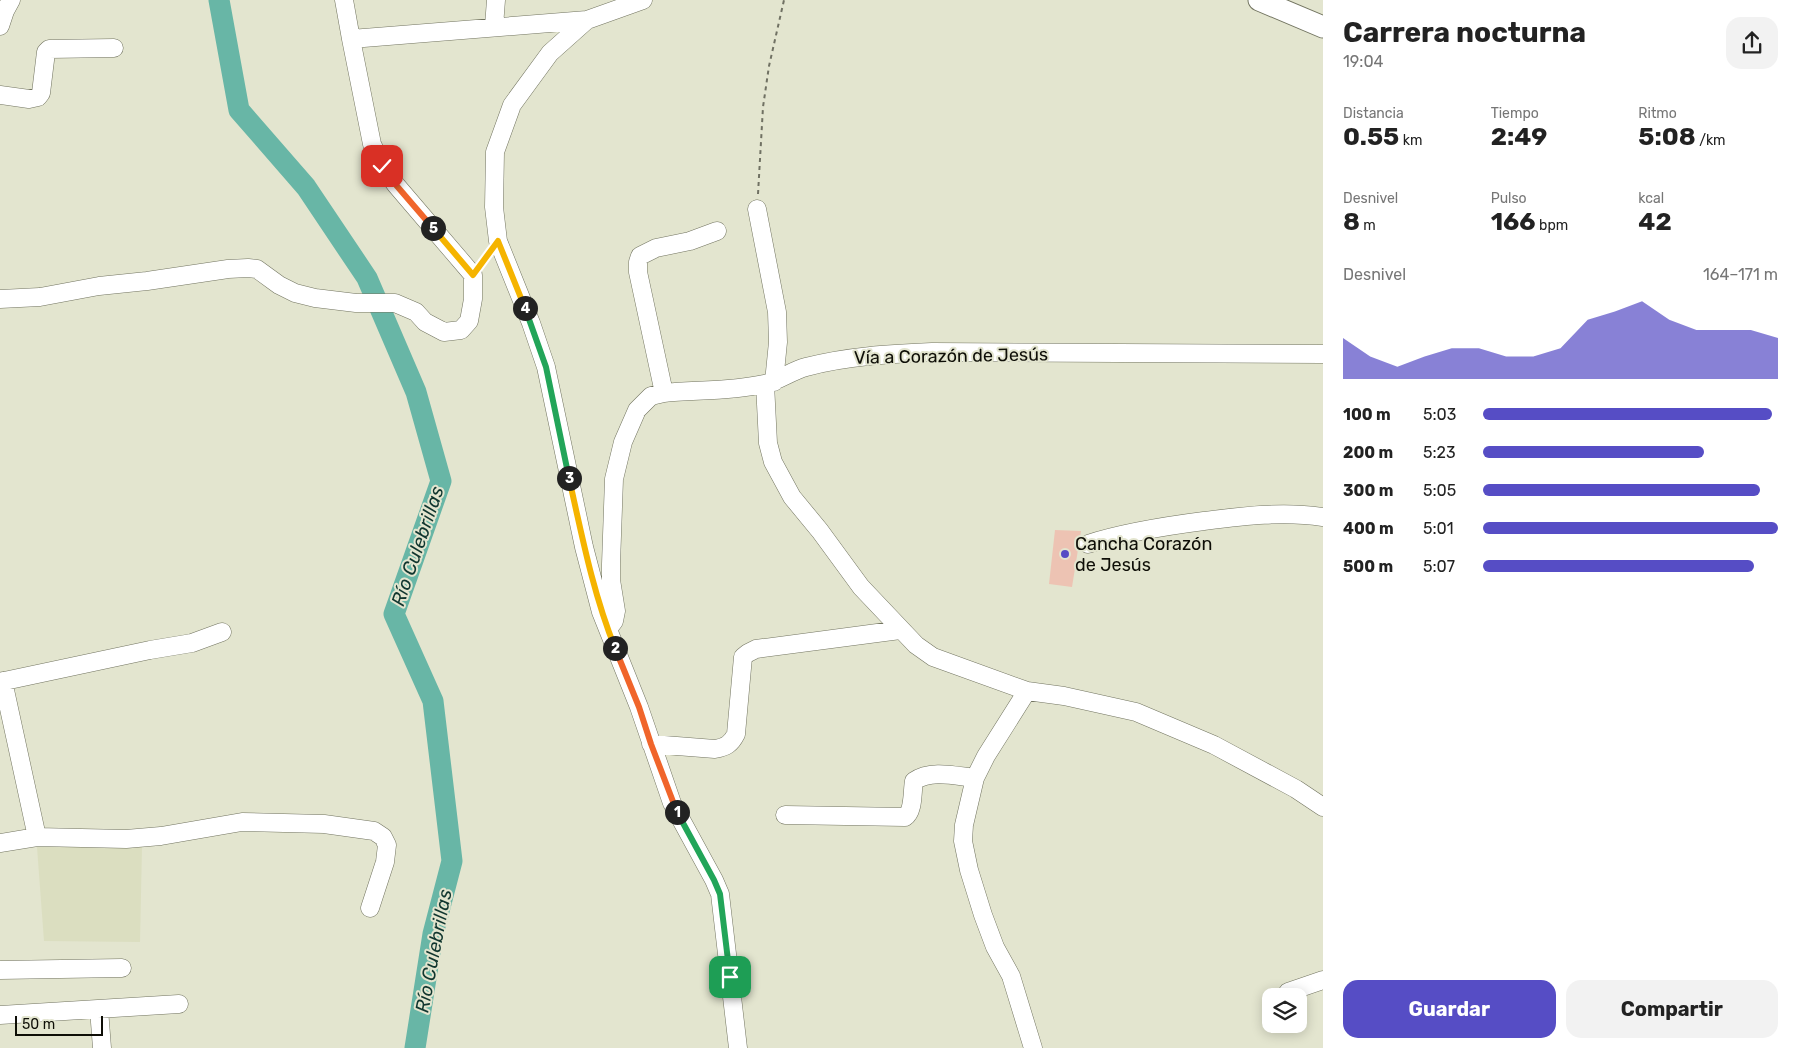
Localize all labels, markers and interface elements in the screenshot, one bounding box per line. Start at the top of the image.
text: Carrera nocturna [1343,16,1586,49]
button: share [1726,17,1778,69]
text: 19:04 [1343,52,1384,71]
text: Distancia [1343,105,1404,122]
text: Tiempo [1491,105,1539,122]
text: Ritmo [1638,105,1677,122]
text: 0.55 [1343,122,1399,151]
text: 2:49 [1491,122,1547,151]
text: 5:08 [1638,122,1696,151]
text: km [1399,132,1422,149]
text: /km [1696,132,1726,149]
pin [361,145,403,187]
icon: check [368,152,396,180]
text: Desnivel [1343,190,1398,207]
text: Pulso [1491,190,1527,207]
text: kcal [1638,190,1664,207]
text: 8 [1343,207,1360,236]
text: 166 [1491,207,1536,236]
text: 42 [1638,207,1672,236]
pin: 5 [420,216,446,240]
text: m [1360,217,1376,234]
text: bpm [1536,217,1568,234]
text: 5 [429,220,438,237]
text: Desnivel [1343,265,1406,284]
text: 164–171 m [1703,265,1778,284]
pin: 4 [512,296,538,320]
text: 4 [521,300,530,317]
street label: Vía a Corazón de Jesús [854,343,1048,369]
text: 100 m [1343,405,1391,424]
text: 5:03 [1423,405,1456,424]
text: 200 m [1343,443,1393,462]
text: 5:23 [1423,443,1456,462]
pin: 3 [556,466,582,490]
text: 3 [565,470,574,487]
text: 300 m [1343,481,1393,500]
text: 5:05 [1423,481,1456,500]
water label: Río Culebrillas [386,483,449,609]
text: 400 m [1343,519,1394,538]
text: 5:01 [1423,519,1454,538]
place label: Cancha Corazón de Jesús [1075,533,1212,576]
marker: Cancha Corazón de Jesús [1059,548,1071,560]
text: 500 m [1343,557,1393,576]
text: 5:07 [1423,557,1455,576]
pin: 2 [602,636,628,660]
text: 2 [611,640,620,657]
pin: 1 [664,800,690,824]
text: 1 [674,804,681,821]
water label: Río Culebrillas [410,887,457,1015]
pin [709,956,751,998]
icon: arrive [716,963,744,991]
button: Guardar [1343,980,1556,1038]
button: Compartir [1566,980,1778,1038]
map controls [1262,988,1307,1033]
button: layers [1262,988,1307,1033]
scale bar [15,1013,102,1036]
text: 50 m [22,1016,55,1033]

